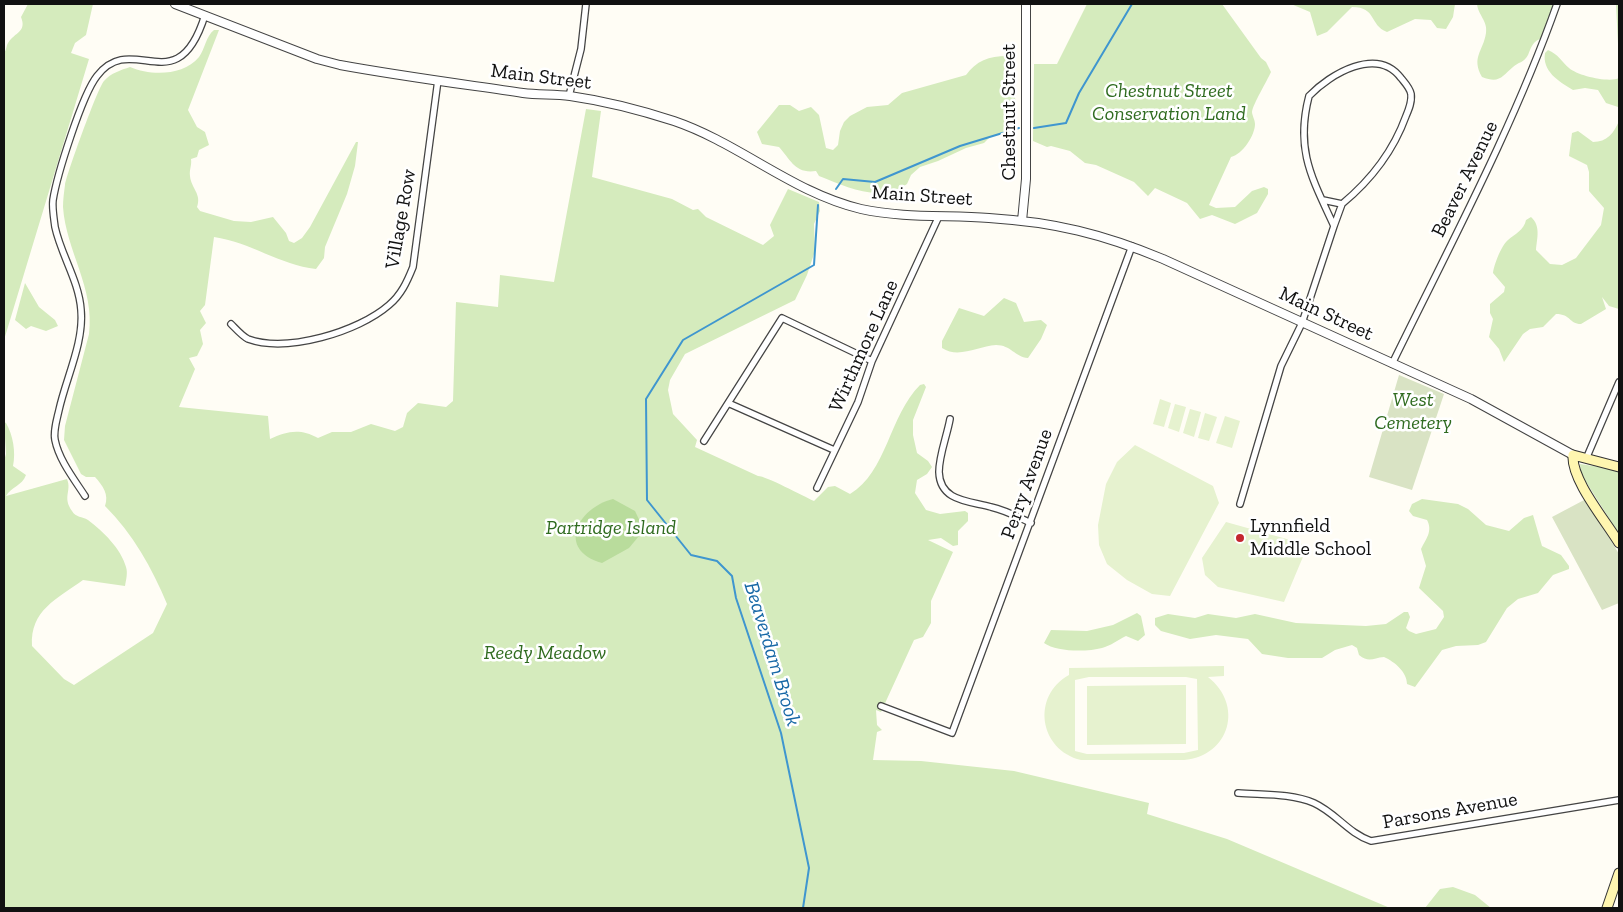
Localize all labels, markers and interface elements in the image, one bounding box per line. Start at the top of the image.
street label: Chestnut Street [997,43,1021,181]
street label: Main Street [489,59,593,95]
park label: Chestnut Street Conservation Land [1092,79,1246,126]
street label: Beaver Avenue [1427,117,1503,241]
street label: Village Row [380,167,422,271]
street label: Main Street [871,180,973,212]
street label: Wirthmore Lane [824,276,904,416]
street label: Main Street [1275,282,1377,346]
park label: West Cemetery [1374,388,1452,435]
street label: Perry Avenue [996,426,1058,542]
place label: Lynnfield Middle School [1250,514,1371,561]
park label: Partridge Island [546,516,676,540]
marker: Lynnfield Middle School [1234,532,1246,544]
water label: Beaverdam Brook [738,579,806,729]
park label: Reedy Meadow [484,641,606,665]
street label: Parsons Avenue [1381,787,1519,835]

